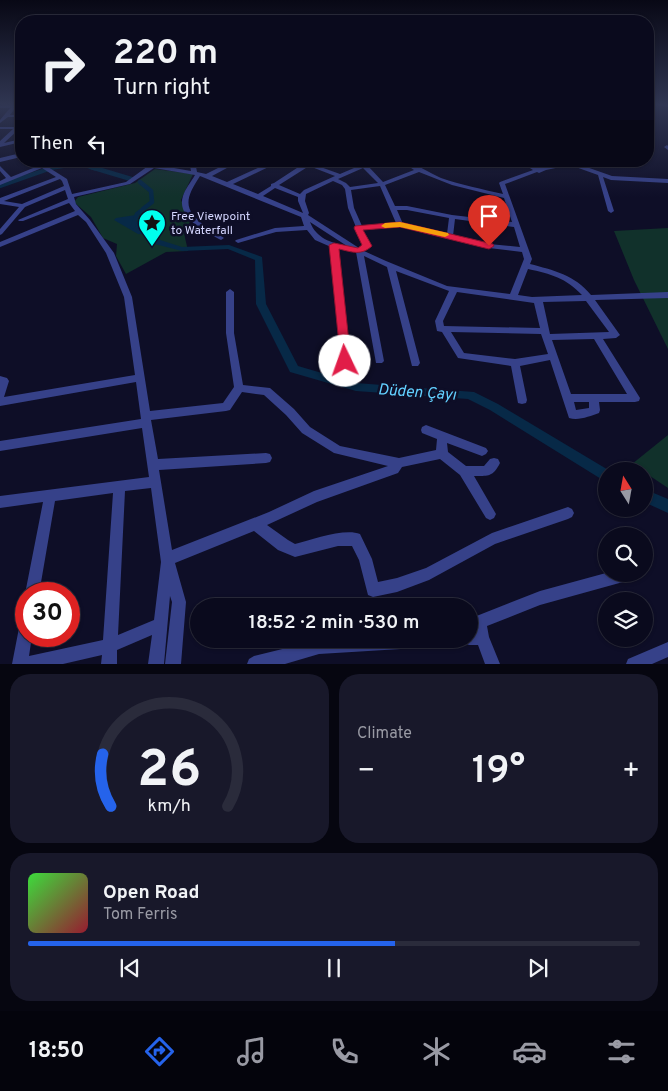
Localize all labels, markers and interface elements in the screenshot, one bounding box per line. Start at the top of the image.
text: 220 m [113,32,218,76]
icon: right [30,35,95,100]
text: Turn right [113,75,210,102]
icon: left [83,130,111,158]
text: Then [30,132,73,156]
pin [468,195,510,246]
icon: arrive [475,202,503,230]
place icon: Free Viewpoint to Waterfall [137,208,167,247]
place label: Free Viewpoint to Waterfall [171,209,250,239]
position arrow [318,334,370,386]
water label: Düden Çayı [377,380,458,406]
north arrow [598,462,652,518]
map controls [598,462,653,647]
button: search [598,527,653,582]
speed limit sign: 30 [15,582,80,647]
button: layers [598,592,653,647]
text: 18:52 · 2 min · 530 m [249,611,419,635]
text: Climate [357,724,412,744]
text: 26 [138,739,201,805]
text: 19° [472,748,525,797]
text: − [357,754,375,790]
text: + [622,754,640,790]
text: km/h [148,795,191,818]
text: Open Road [103,881,199,905]
text: Tom Ferris [103,905,177,925]
icon: previous [116,954,144,982]
icon: pause [320,954,348,982]
icon: next [524,954,552,982]
icon: directions [142,1034,177,1069]
icon: music [234,1034,269,1069]
icon: phone [327,1034,362,1069]
icon: climate [419,1034,454,1069]
icon: car [512,1034,547,1069]
icon: filters [604,1034,639,1069]
text: 18:50 [29,1038,85,1065]

